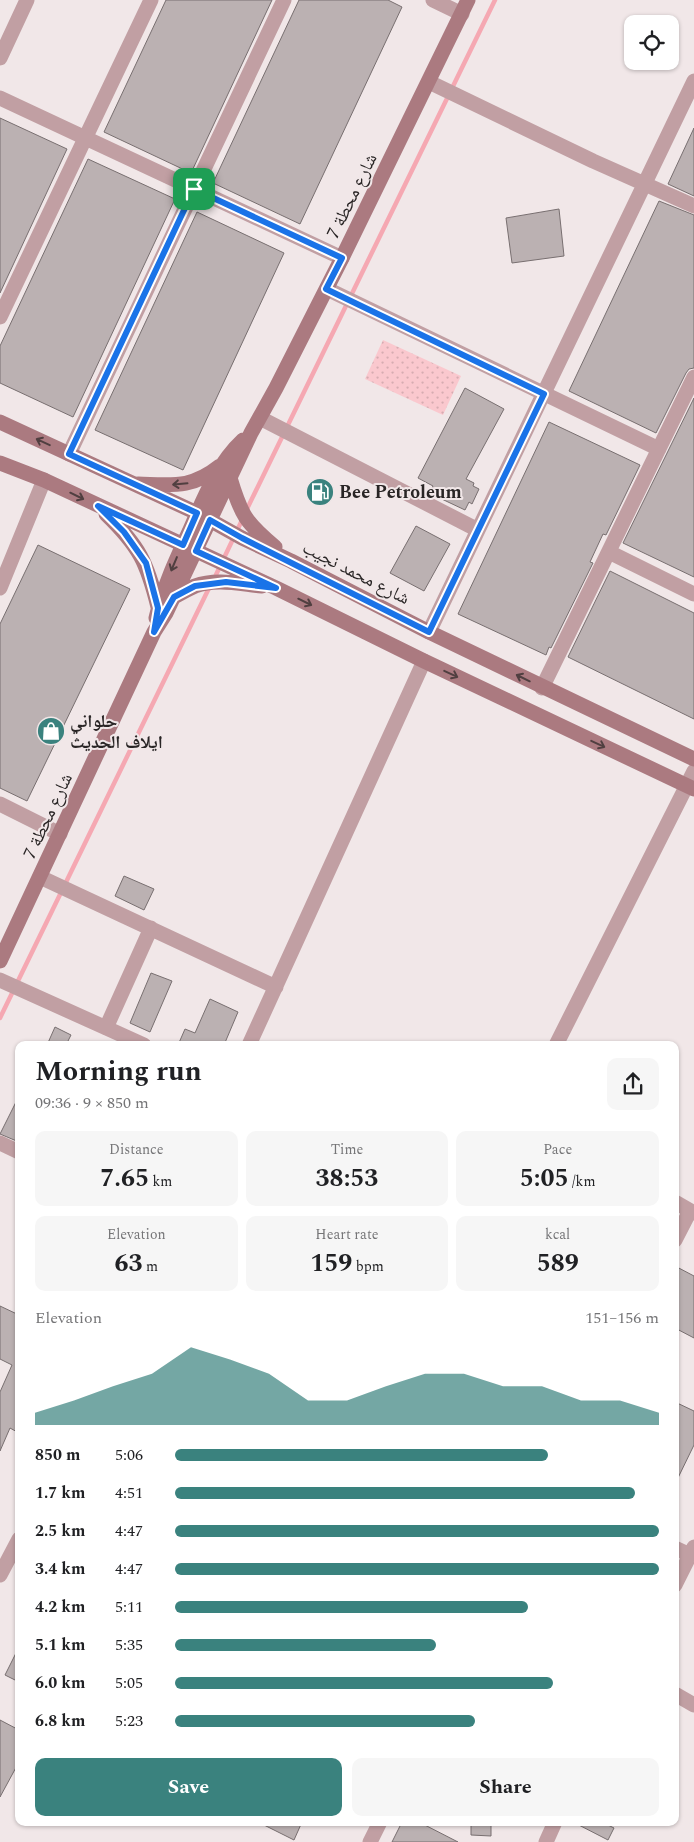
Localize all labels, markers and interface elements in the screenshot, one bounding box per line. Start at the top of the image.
map controls [624,15,679,70]
button: locate [624,15,679,70]
street label: شارع محطة 7 [320,149,384,243]
pin [173,168,215,210]
icon: arrive [180,175,208,203]
one-way arrow [36,436,51,446]
fuel station icon: Bee Petroleum [305,477,335,507]
one-way arrow [172,479,188,488]
place label: Bee Petroleum [339,479,462,506]
one-way arrow [69,491,84,501]
street label: شارع محمد نجيب [298,534,414,612]
one-way arrow [169,557,178,572]
one-way arrow [298,597,313,607]
one-way arrow [443,669,458,679]
one-way arrow [516,673,531,683]
place label: حلواني ايلاف الحديث [70,708,163,756]
shop icon: حلواني ايلاف الحديث [36,716,66,746]
one-way arrow [590,739,605,749]
street label: شارع محطة 7 [16,769,80,863]
text: Morning run [35,1050,202,1093]
button: share [607,1058,659,1110]
text: 09:36 · 9 × 850 m [35,1091,149,1115]
text: Distance [109,1139,164,1160]
text: Time [331,1139,363,1160]
text: Pace [543,1139,572,1160]
text: 7.65 [100,1160,149,1198]
text: 38:53 [316,1160,378,1198]
text: 5:05 [520,1160,569,1198]
text: km [149,1171,172,1192]
text: /km [569,1171,595,1192]
text: Elevation [107,1224,166,1245]
text: Heart rate [315,1224,379,1245]
text: kcal [545,1224,570,1245]
text: 63 [115,1245,143,1283]
text: 159 [310,1245,352,1283]
text: 589 [537,1245,579,1283]
text: m [143,1256,158,1277]
text: bpm [352,1256,384,1277]
text: Elevation [35,1306,102,1330]
text: 151–156 m [585,1306,659,1330]
text: 850 m [35,1443,80,1467]
text: 5:06 [115,1443,143,1467]
text: 1.7 km [35,1481,85,1505]
text: 4:51 [115,1481,143,1505]
text: 2.5 km [35,1519,85,1543]
text: 4:47 [115,1519,143,1543]
text: 3.4 km [35,1557,85,1581]
text: 4:47 [115,1557,143,1581]
text: 4.2 km [35,1595,85,1619]
text: 5:11 [115,1595,143,1619]
text: 5.1 km [35,1633,85,1657]
text: 5:35 [115,1633,143,1657]
text: 6.0 km [35,1671,85,1695]
text: 5:05 [115,1671,143,1695]
text: 6.8 km [35,1709,85,1733]
text: 5:23 [115,1709,143,1733]
button: Save [35,1758,342,1816]
button: Share [352,1758,659,1816]

